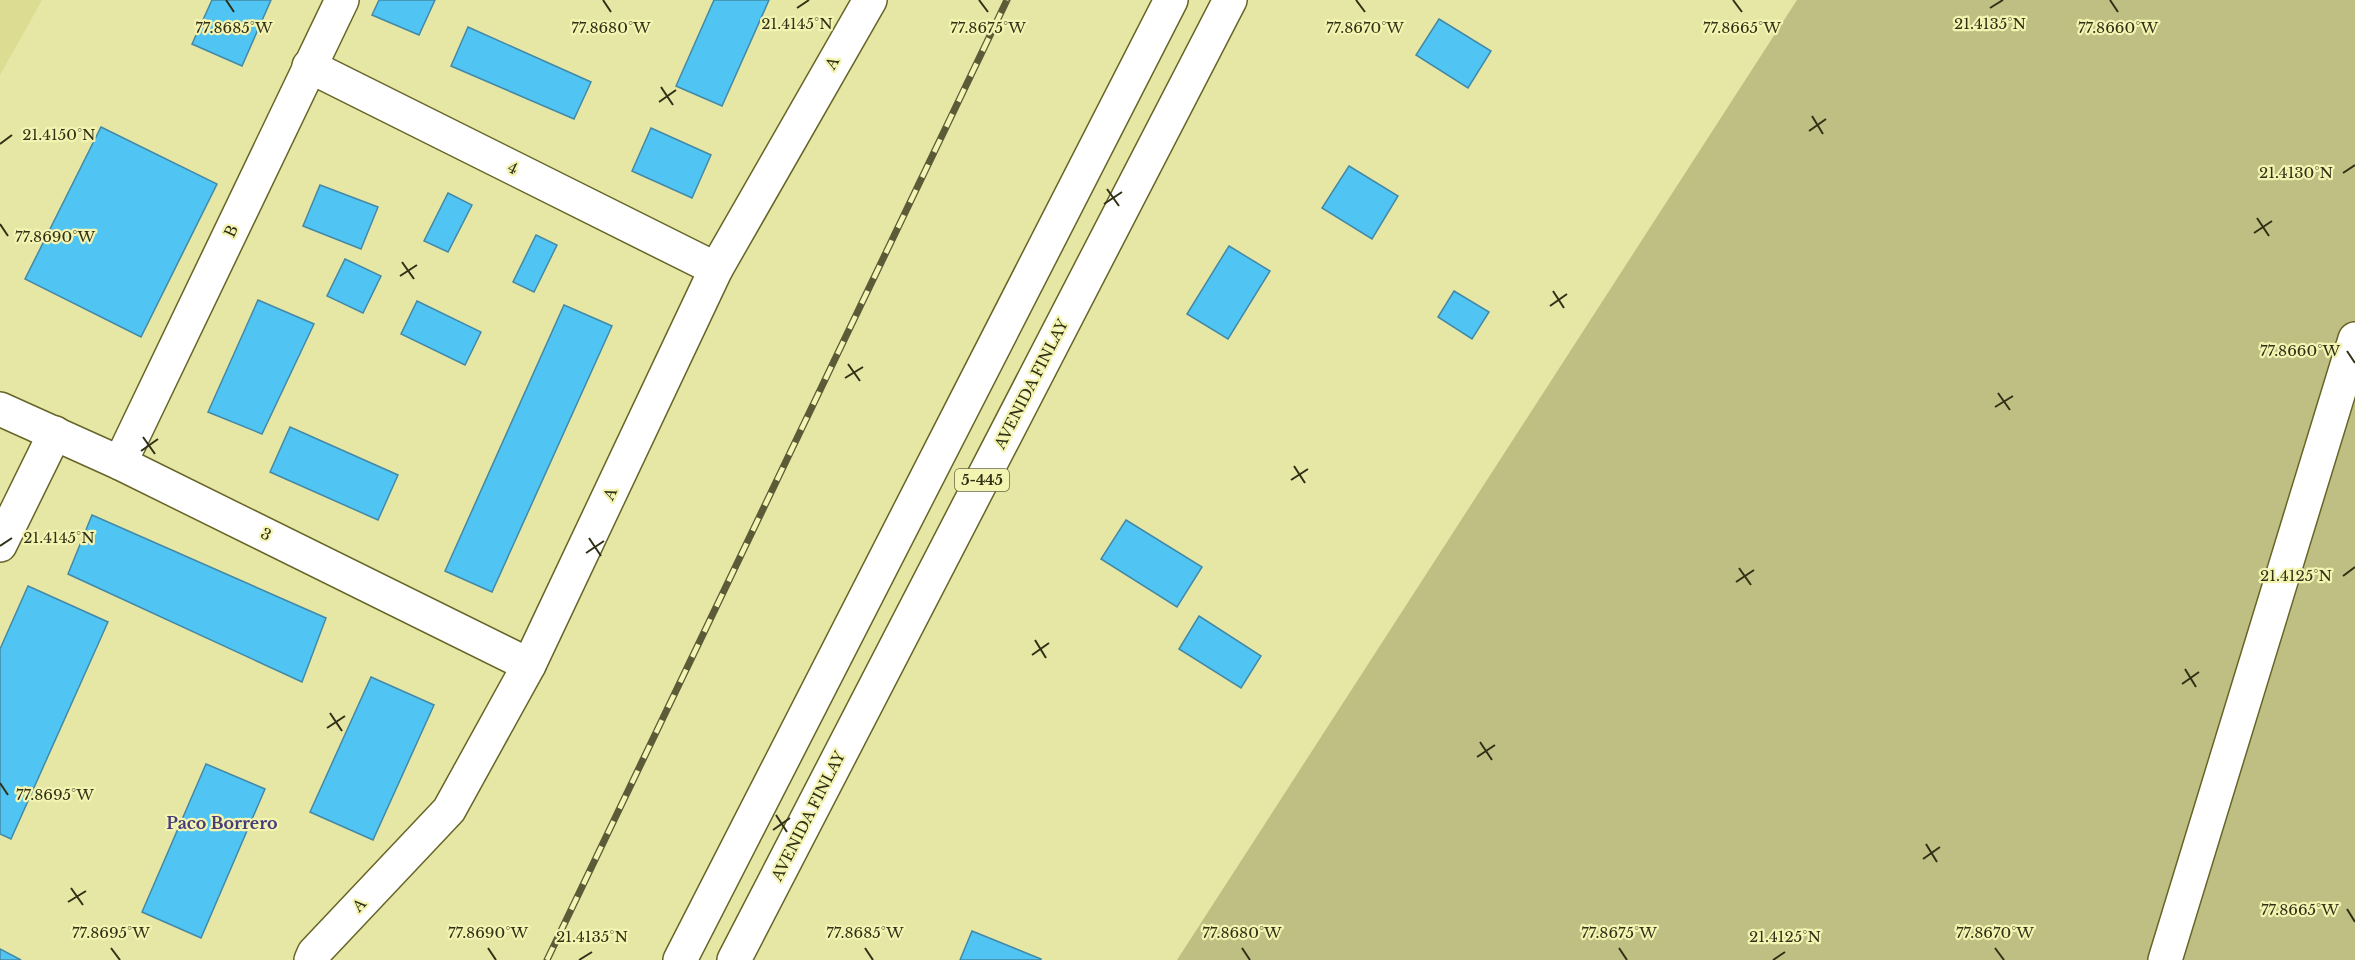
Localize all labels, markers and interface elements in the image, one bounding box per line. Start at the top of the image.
text: 21.4145°N [761,14,833,33]
text: 21.4135°N [1954,14,2026,33]
text: 77.8685°W [195,18,273,37]
text: 77.8680°W [571,18,651,37]
text: 77.8675°W [950,18,1026,37]
text: 77.8670°W [1326,18,1404,37]
text: 77.8665°W [1703,18,1781,37]
text: 77.8660°W [2078,18,2158,37]
street label: A [820,53,843,74]
text: 21.4150°N [22,125,96,144]
street label: 4 [505,158,521,178]
text: 21.4130°N [2259,163,2333,182]
street label: B [220,222,242,240]
text: 77.8690°W [15,227,95,246]
street label: AVENIDA FINLAY [990,315,1072,453]
text: 77.8660°W [2260,341,2340,360]
road number: 5-445 [955,469,1009,491]
street label: A [599,484,621,504]
street label: 3 [258,523,274,545]
text: 21.4145°N [23,528,95,547]
text: 21.4125°N [2260,566,2332,585]
street label: AVENIDA FINLAY [767,747,849,885]
text: 77.8695°W [16,785,94,804]
district label: Paco Borrero [166,813,278,833]
street label: A [347,894,370,916]
text: 77.8665°W [2261,900,2339,919]
text: 77.8695°W [72,923,150,942]
text: 77.8690°W [448,923,528,942]
text: 77.8685°W [826,923,904,942]
text: 77.8680°W [1202,923,1282,942]
text: 77.8675°W [1581,923,1657,942]
text: 77.8670°W [1956,923,2034,942]
text: 21.4135°N [556,927,628,946]
text: 21.4125°N [1749,927,1821,946]

